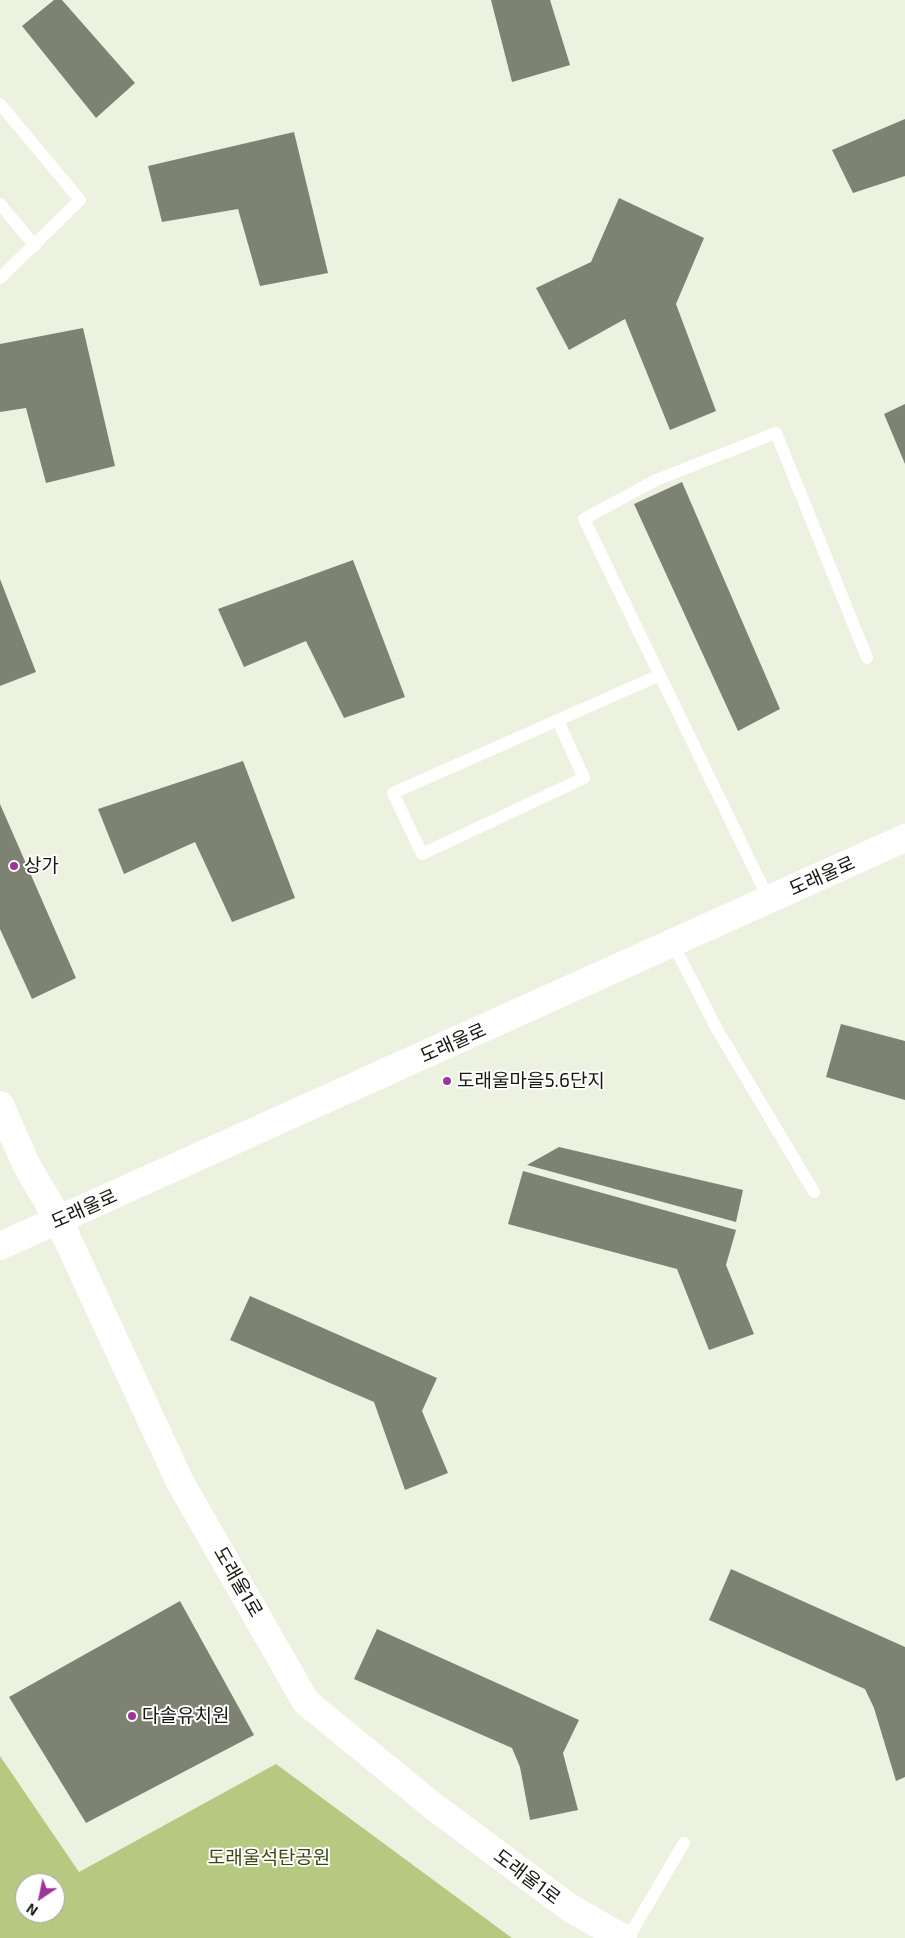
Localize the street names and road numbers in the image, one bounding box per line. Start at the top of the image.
street label: 도래울로 [785,851,859,901]
street label: 도래울로 [416,1018,490,1068]
street label: 도래울로 [47,1184,121,1234]
street label: 도래울1로 [209,1543,267,1621]
street label: 도래울1로 [489,1845,565,1909]

